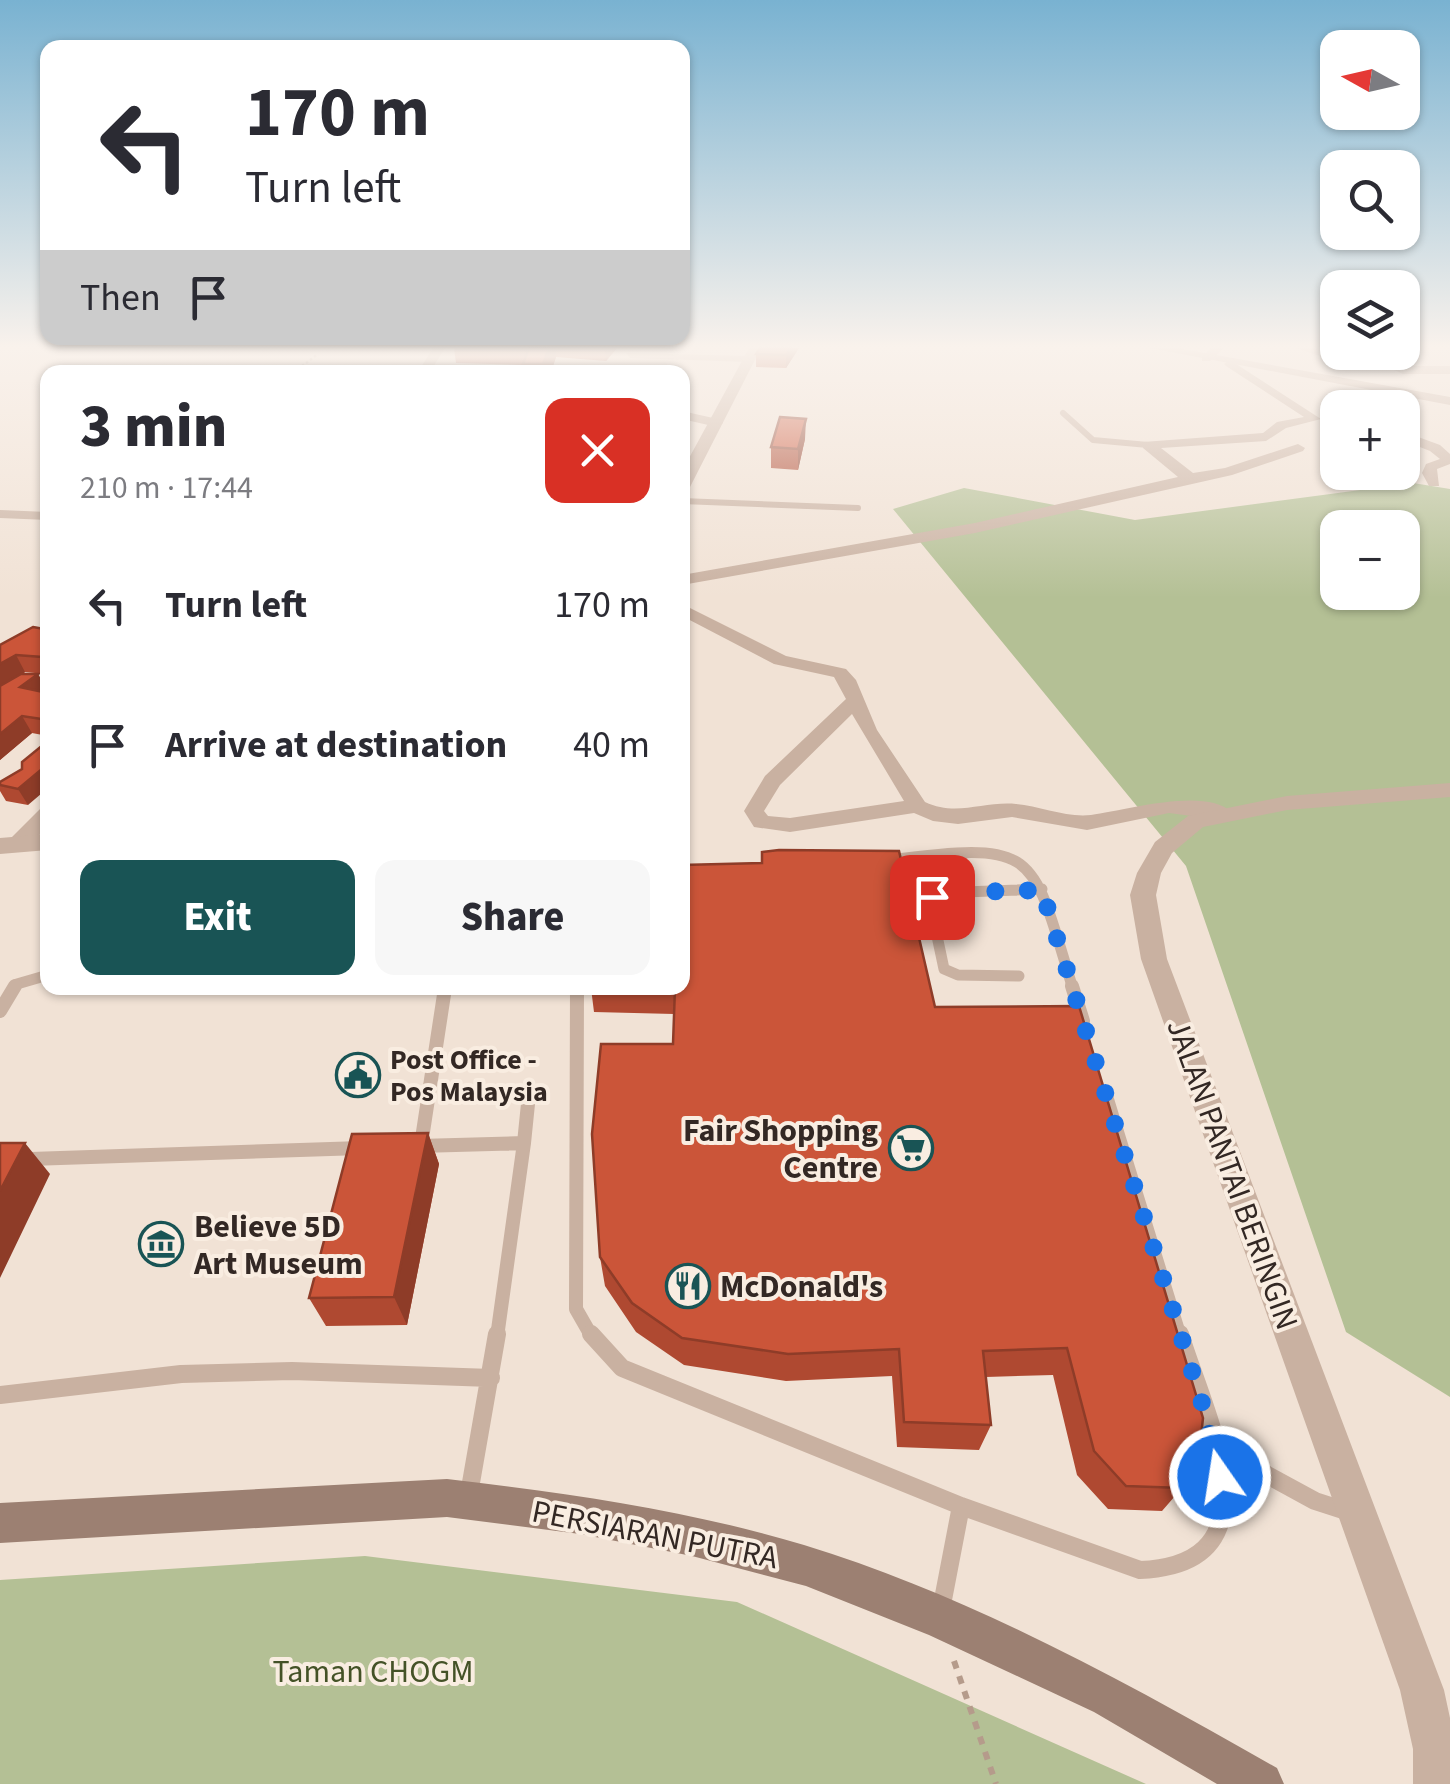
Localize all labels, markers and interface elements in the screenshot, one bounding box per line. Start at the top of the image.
north arrow [1320,30,1420,130]
map controls [1320,30,1420,610]
text: 170 m [245,63,430,163]
icon: left [80,80,210,210]
button: search [1320,150,1420,250]
text: Turn left [245,156,401,220]
icon: arrive [181,270,236,325]
button: layers [1320,270,1420,370]
text: Then [80,271,161,325]
text: 3 min [80,385,227,470]
button: + [1320,390,1420,490]
button: close [545,398,650,503]
text: 210 m · 17:44 [80,465,253,511]
button: − [1320,510,1420,610]
icon: left [80,578,135,633]
text: Turn left [165,578,307,632]
text: 170 m [554,578,650,632]
icon: arrive [80,718,135,773]
text: Arrive at destination [165,718,507,772]
text: 40 m [573,718,650,772]
pin [890,855,975,940]
button: Exit [80,860,355,975]
button: Share [375,860,650,975]
icon: arrive [905,870,960,925]
street label: JALAN PANTAI BERINGIN [1154,1013,1310,1336]
place label: Post Office - Pos Malaysia [390,1040,548,1112]
public building icon: Post Office - Pos Malaysia [335,1052,381,1098]
place label: Fair Shopping Centre [683,1108,878,1191]
supermarket icon: Fair Shopping Centre [888,1125,934,1171]
place label: Believe 5D Art Museum [193,1204,363,1287]
museum icon: Believe 5D Art Museum [138,1221,184,1267]
restaurant icon: McDonald's [665,1263,711,1309]
place label: McDonald's [720,1264,883,1310]
position arrow [1168,1425,1272,1529]
street label: PERSIARAN PUTRA [528,1489,782,1581]
park label: Taman CHOGM [273,1649,473,1695]

